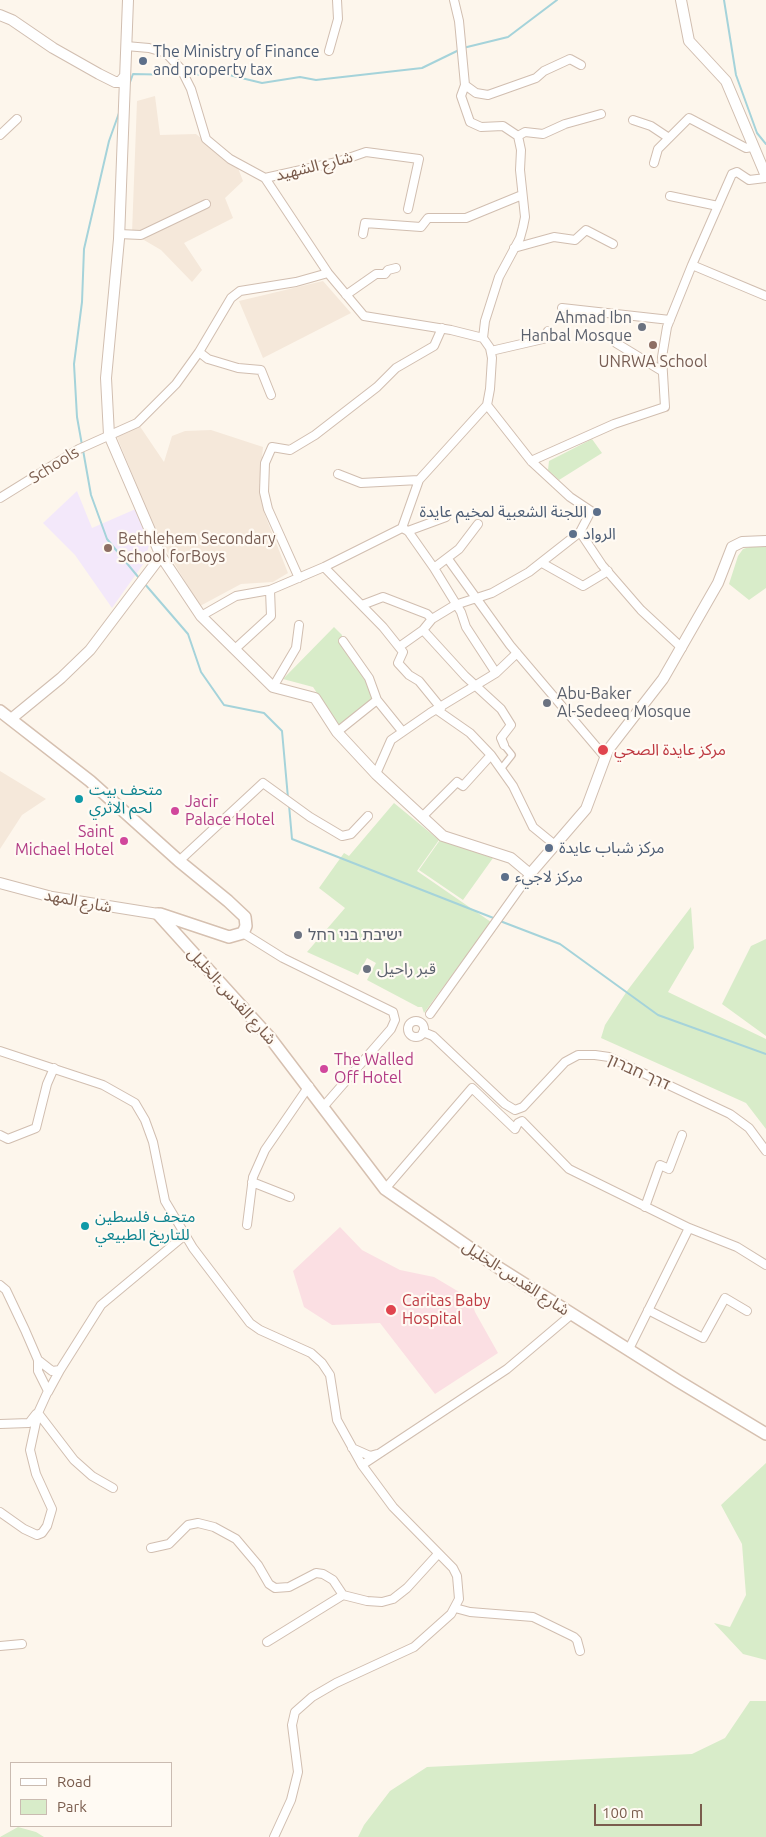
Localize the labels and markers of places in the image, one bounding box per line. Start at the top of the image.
place label: The Ministry of Finance and property tax [153,42,320,80]
marker: The Ministry of Finance and property tax [137,55,149,67]
place label: Ahmad Ibn Hanbal Mosque [521,308,632,346]
marker: Ahmad Ibn Hanbal Mosque [636,321,648,333]
marker: UNRWA School [647,339,659,351]
place label: UNRWA School [599,352,707,372]
place label: اللجنة الشعبية لمخيم عايدة [420,502,587,522]
marker: اللجنة الشعبية لمخيم عايدة [591,506,603,518]
place label: الرواد [583,524,616,544]
marker: الرواد [567,528,579,540]
place label: Bethlehem Secondary School forBoys [118,529,276,567]
marker: Bethlehem Secondary School forBoys [102,542,114,554]
place label: Abu-Baker Al-Sedeeq Mosque [557,684,691,722]
marker: Abu-Baker Al-Sedeeq Mosque [541,697,553,709]
place label: مركز عايدة الصحي [614,740,726,760]
marker: مركز عايدة الصحي [596,743,610,757]
place label: متحف بيت لحم الاثري [89,780,163,818]
place label: Jacir Palace Hotel [185,792,275,830]
marker: متحف بيت لحم الاثري [73,793,85,805]
marker: Jacir Palace Hotel [169,805,181,817]
place label: Saint Michael Hotel [15,822,114,860]
marker: Saint Michael Hotel [118,835,130,847]
place label: مركز شباب عايدة [559,838,664,858]
marker: مركز شباب عايدة [543,842,555,854]
place label: مركز لاجيء [515,867,583,887]
marker: مركز لاجيء [499,871,511,883]
place label: ישיבת בני רחל [308,925,403,945]
marker: ישיבת בני רחל [292,929,304,941]
place label: قبر راحيل [377,959,436,979]
marker: قبر راحيل [361,963,373,975]
place label: The Walled Off Hotel [334,1050,414,1088]
marker: The Walled Off Hotel [318,1063,330,1075]
place label: متحف فلسطين للتاريخ الطبيعي [95,1207,195,1245]
marker: متحف فلسطين للتاريخ الطبيعي [79,1220,91,1232]
place label: Caritas Baby Hospital [402,1291,491,1329]
marker: Caritas Baby Hospital [384,1303,398,1317]

